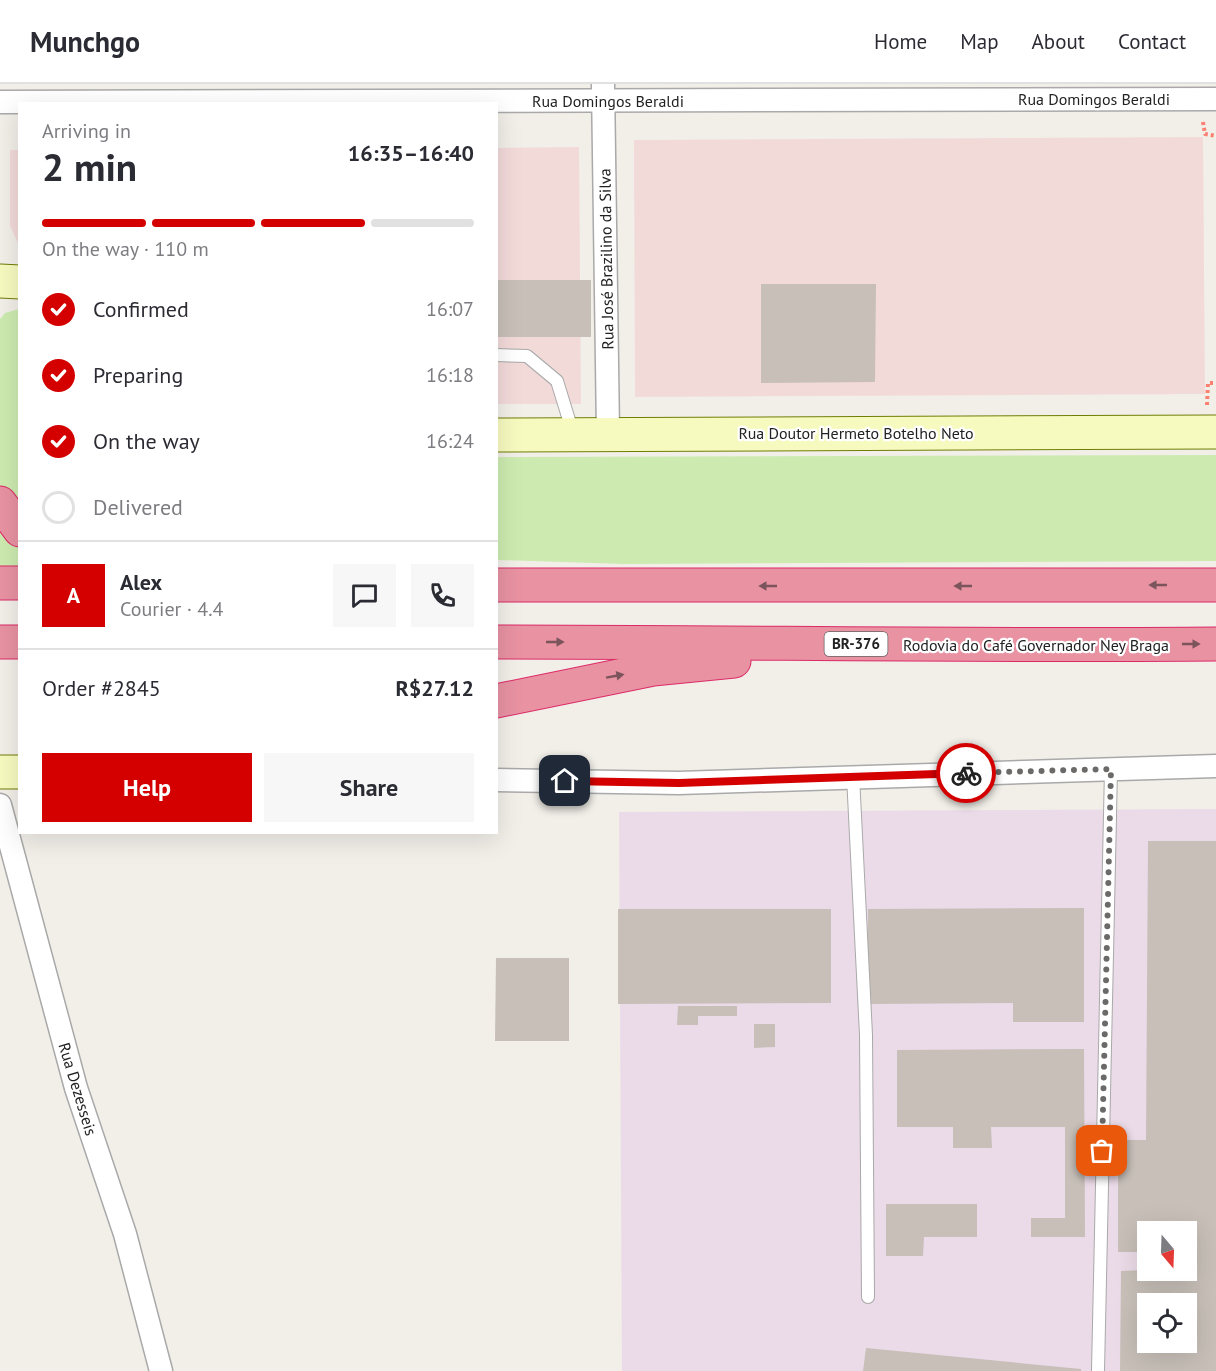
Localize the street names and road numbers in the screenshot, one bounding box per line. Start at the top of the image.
street label: Rua Domingos Beraldi [1018,89,1170,109]
street label: Rua Domingos Beraldi [532,91,684,111]
street label: Rua José Brazilino da Silva [594,168,618,350]
street label: Rua Doutor Hermeto Botelho Neto [738,423,974,443]
road number: BR-376 [824,632,888,656]
street label: Rodovia do Café Governador Ney Braga [903,635,1169,655]
street label: Rua Dezesseis [54,1040,102,1138]

